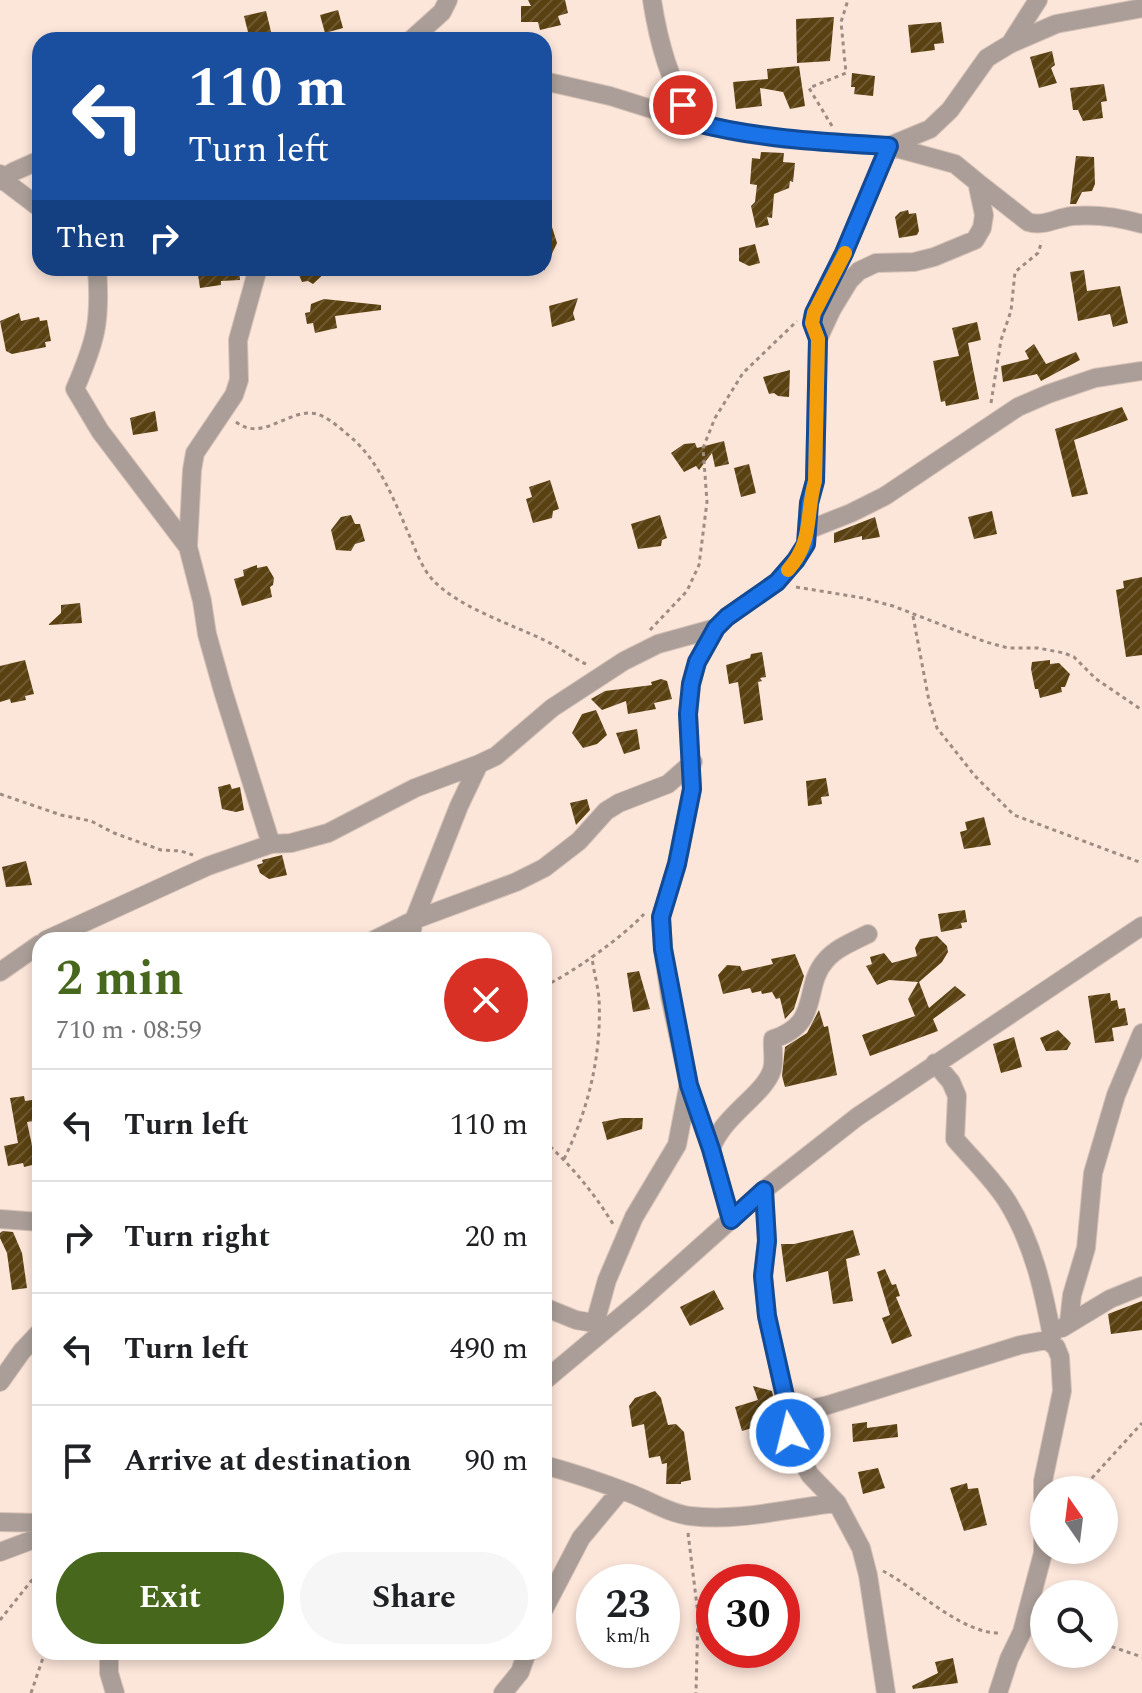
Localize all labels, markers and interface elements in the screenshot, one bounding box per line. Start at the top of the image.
text: 110 m [188,46,347,131]
icon: left [56,64,160,168]
pin [649,71,717,139]
icon: arrive [661,83,705,127]
text: Turn left [188,123,329,178]
text: Then [56,215,126,261]
icon: right [142,216,186,260]
text: 2 min [56,943,184,1016]
button: close [444,958,528,1042]
text: 710 m · 08:59 [56,1010,202,1050]
text: Turn left [124,1102,249,1148]
text: 110 m [450,1102,528,1148]
icon: left [56,1103,100,1147]
text: Turn right [124,1214,270,1260]
text: 20 m [465,1214,528,1260]
icon: right [56,1215,100,1259]
text: Turn left [124,1326,249,1372]
text: 490 m [450,1326,528,1372]
icon: left [56,1327,100,1371]
position arrow [748,1391,832,1475]
text: Arrive at destination [124,1438,411,1484]
text: 90 m [465,1438,528,1484]
icon: arrive [56,1439,100,1483]
north arrow [1030,1476,1118,1564]
map controls [1030,1476,1118,1668]
button: Exit [56,1552,284,1644]
button: Share [300,1552,528,1644]
speed limit sign: 30 [696,1564,800,1668]
text: 23 [606,1575,650,1636]
button: search [1030,1580,1118,1668]
text: km/h [606,1621,651,1651]

